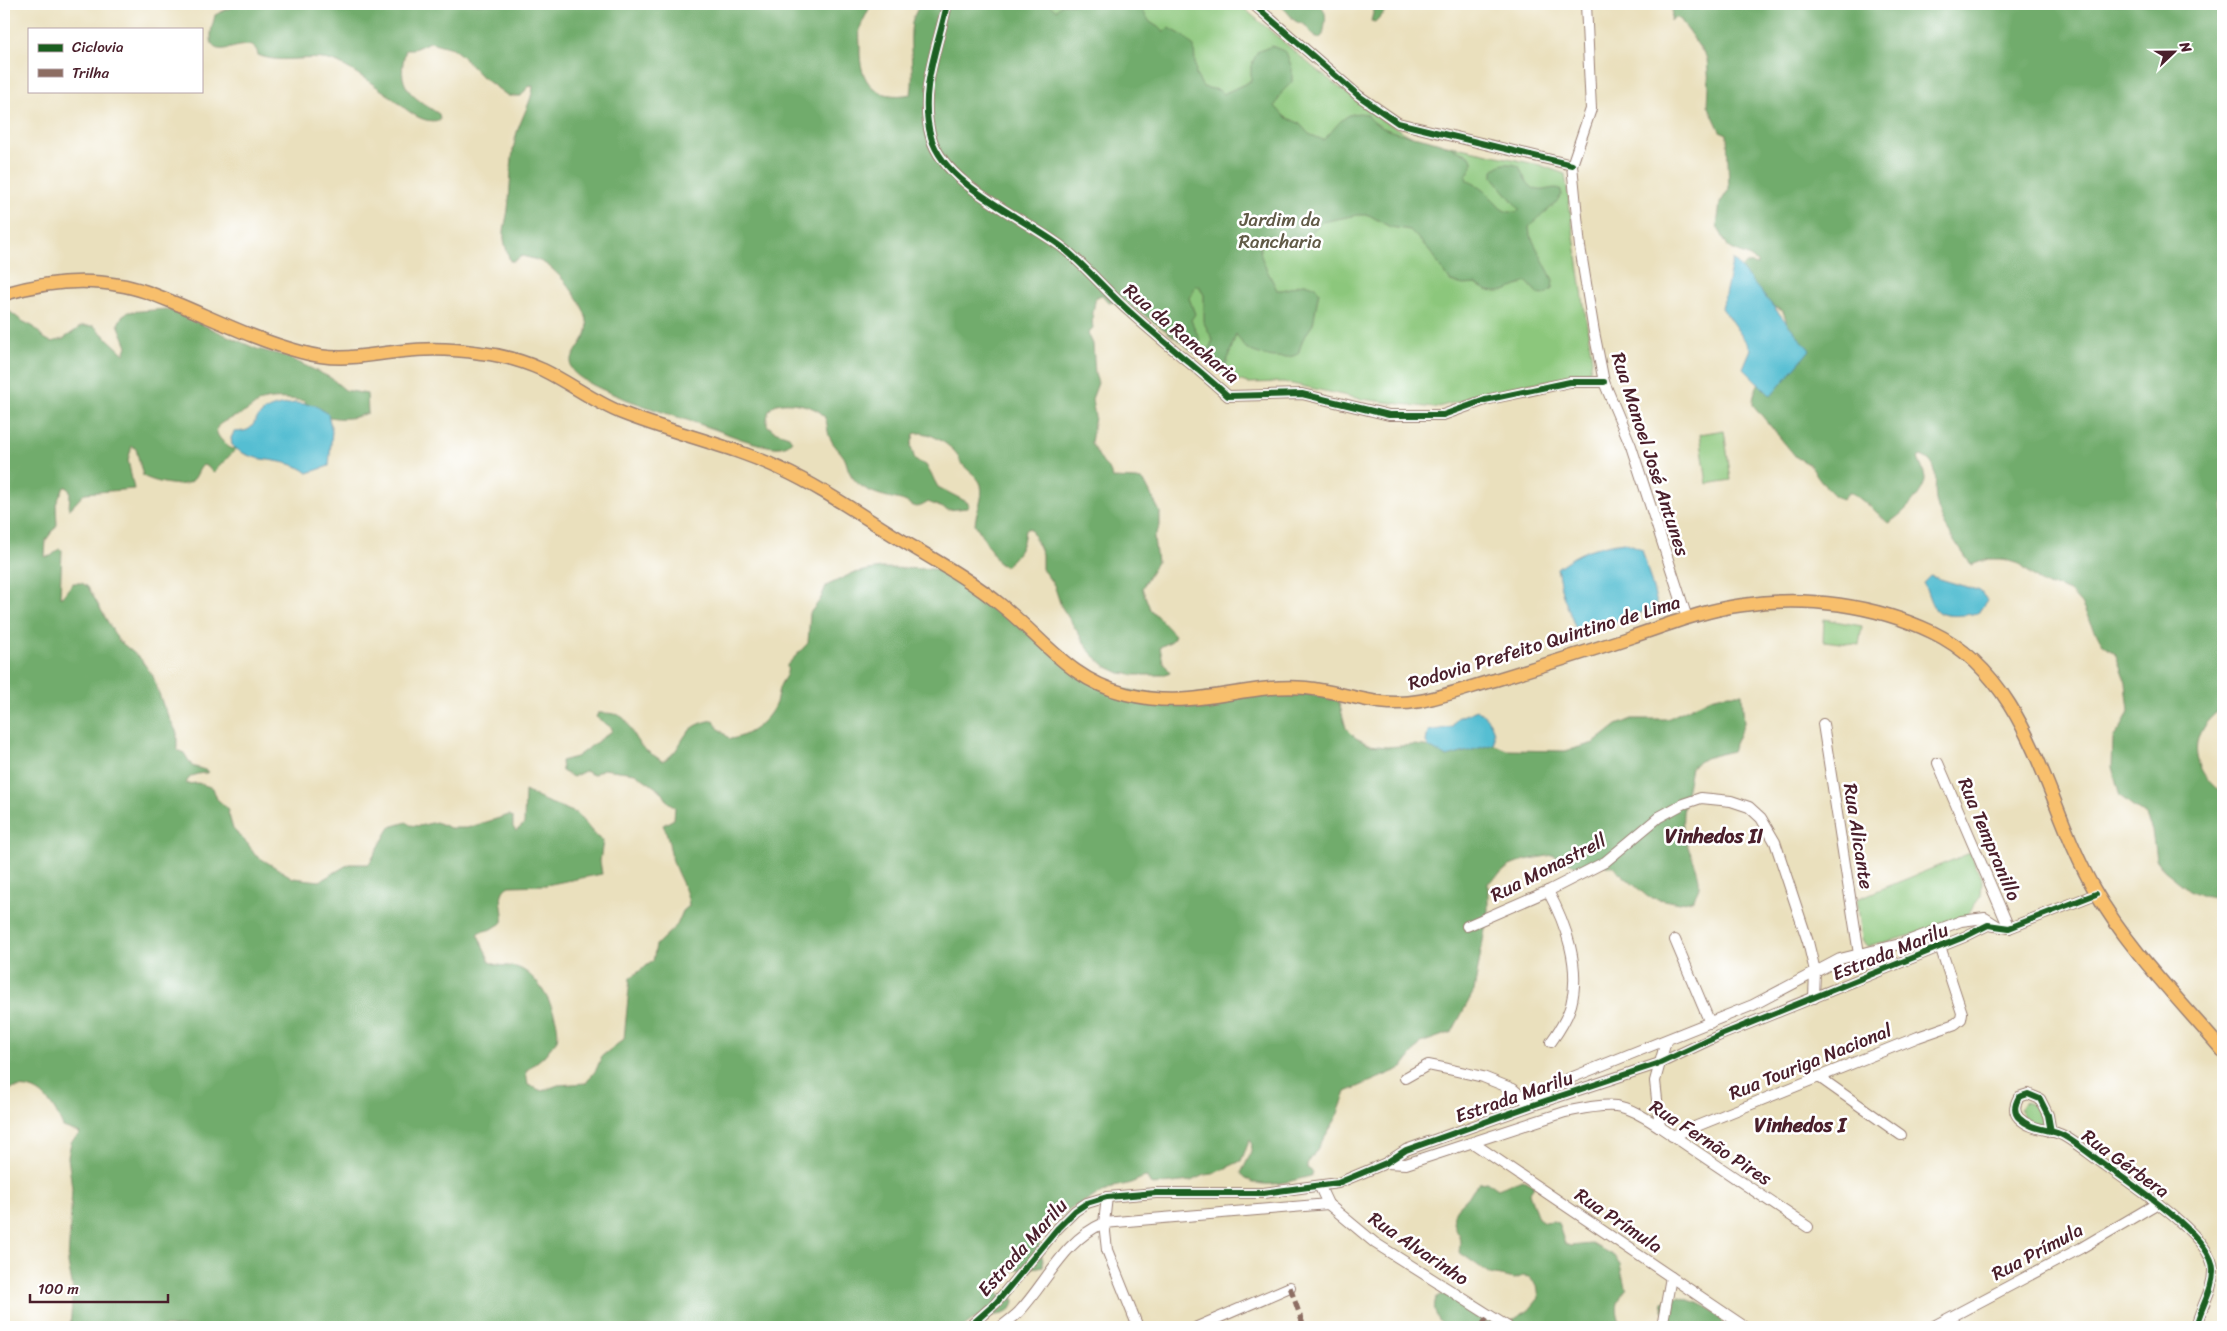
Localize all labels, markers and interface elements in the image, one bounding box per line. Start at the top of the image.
legend [28,28,202,92]
north arrow [2150,28,2200,78]
text: Ciclovia [72,34,124,60]
text: N [2172,37,2199,57]
text: Trilha [72,60,109,86]
park label: Jardim da Rancharia [1239,203,1322,258]
street label: Rua da Rancharia [1116,275,1248,392]
street label: Rua Manoel José Antunes [1602,348,1699,561]
street label: Rodovia Prefeito Quintino de Lima [1404,585,1685,700]
street label: Rua Tempranillo [1949,772,2030,906]
street label: Rua Alicante [1834,781,1883,892]
district label: Vinhedos II [1665,819,1764,854]
street label: Rua Monastrell [1484,824,1613,911]
street label: Estrada Marilu [1827,913,1953,990]
street label: Rua Touriga Nacional [1724,1013,1897,1109]
street label: Estrada Marilu [1451,1061,1578,1132]
street label: Rua Fernão Pires [1643,1090,1779,1195]
district label: Vinhedos I [1754,1108,1848,1143]
street label: Rua Gérbera [2075,1120,2177,1207]
street label: Rua Prímula [1568,1179,1670,1262]
street label: Estrada Marilu [969,1191,1076,1304]
street label: Rua Alvarinho [1362,1202,1476,1295]
street label: Rua Prímula [1985,1213,2090,1290]
scale bar [30,1271,168,1303]
text: 100 m [38,1276,79,1302]

